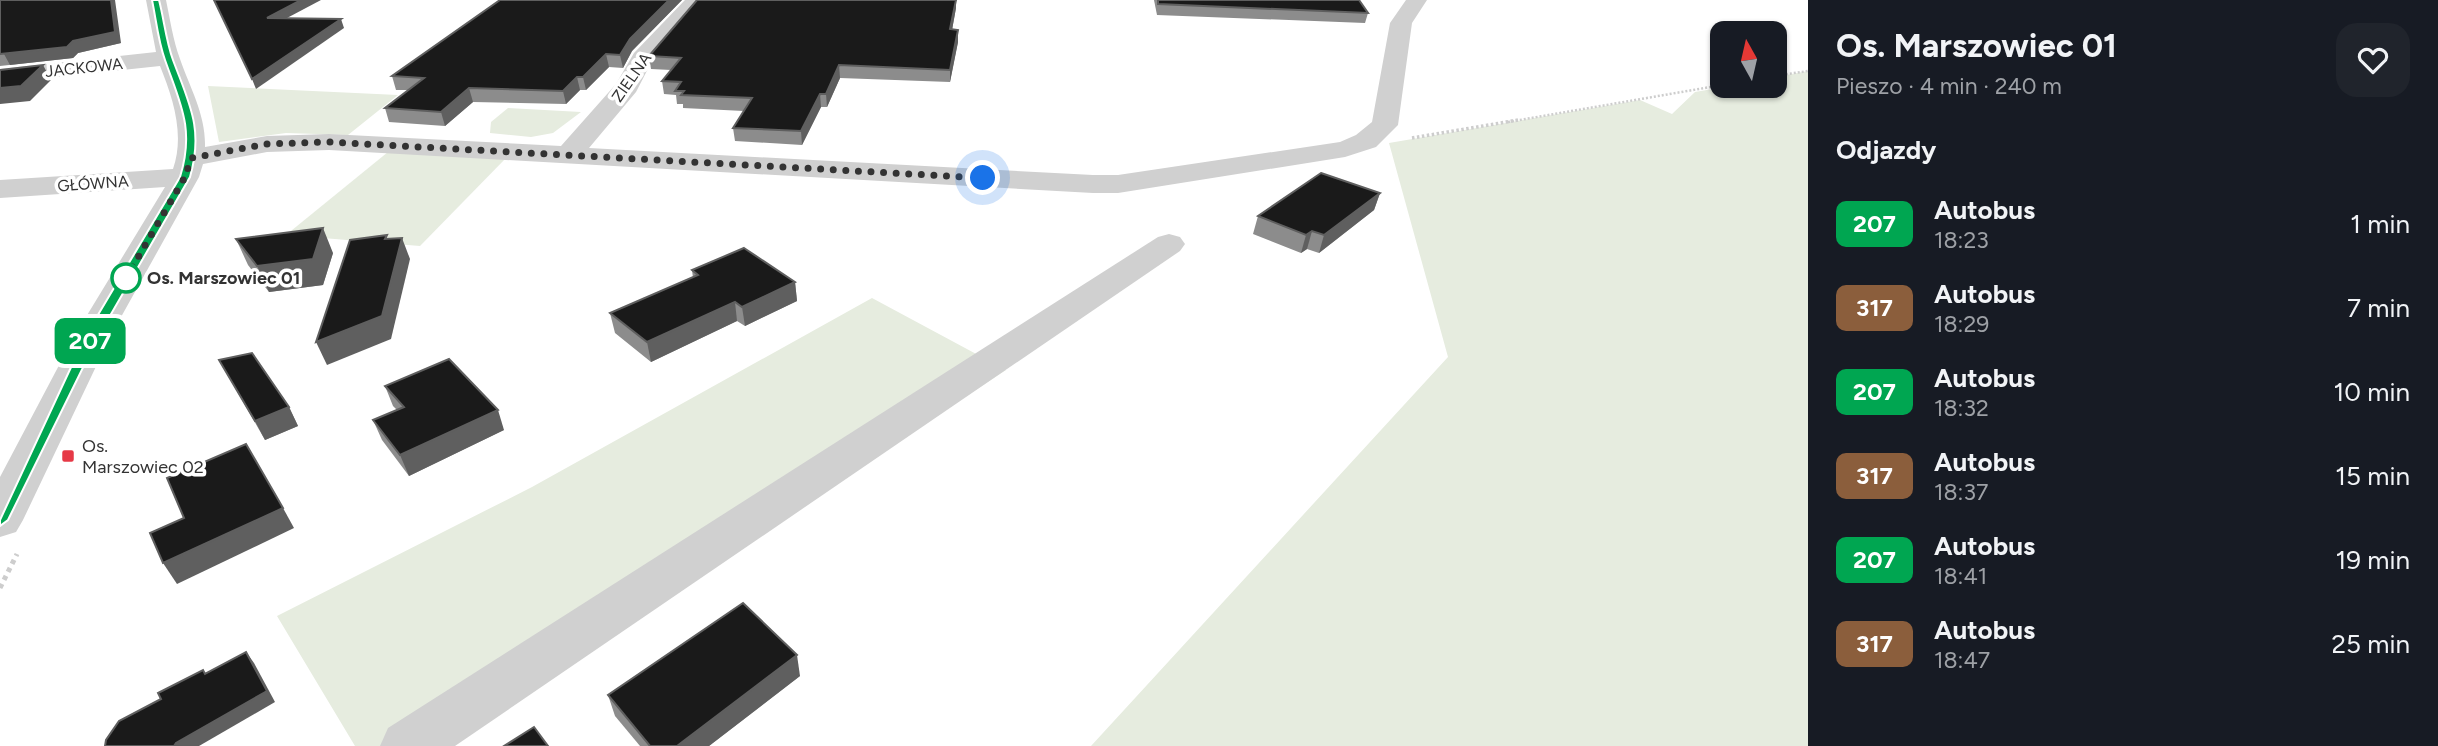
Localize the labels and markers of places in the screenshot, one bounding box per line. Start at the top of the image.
marker: Os. Marszowiec 01 [111,263,141,293]
place label: Os. Marszowiec 01 [147,267,300,289]
place label: Os. Marszowiec 02 [82,435,204,478]
marker: Os. Marszowiec 02 [60,448,76,464]

